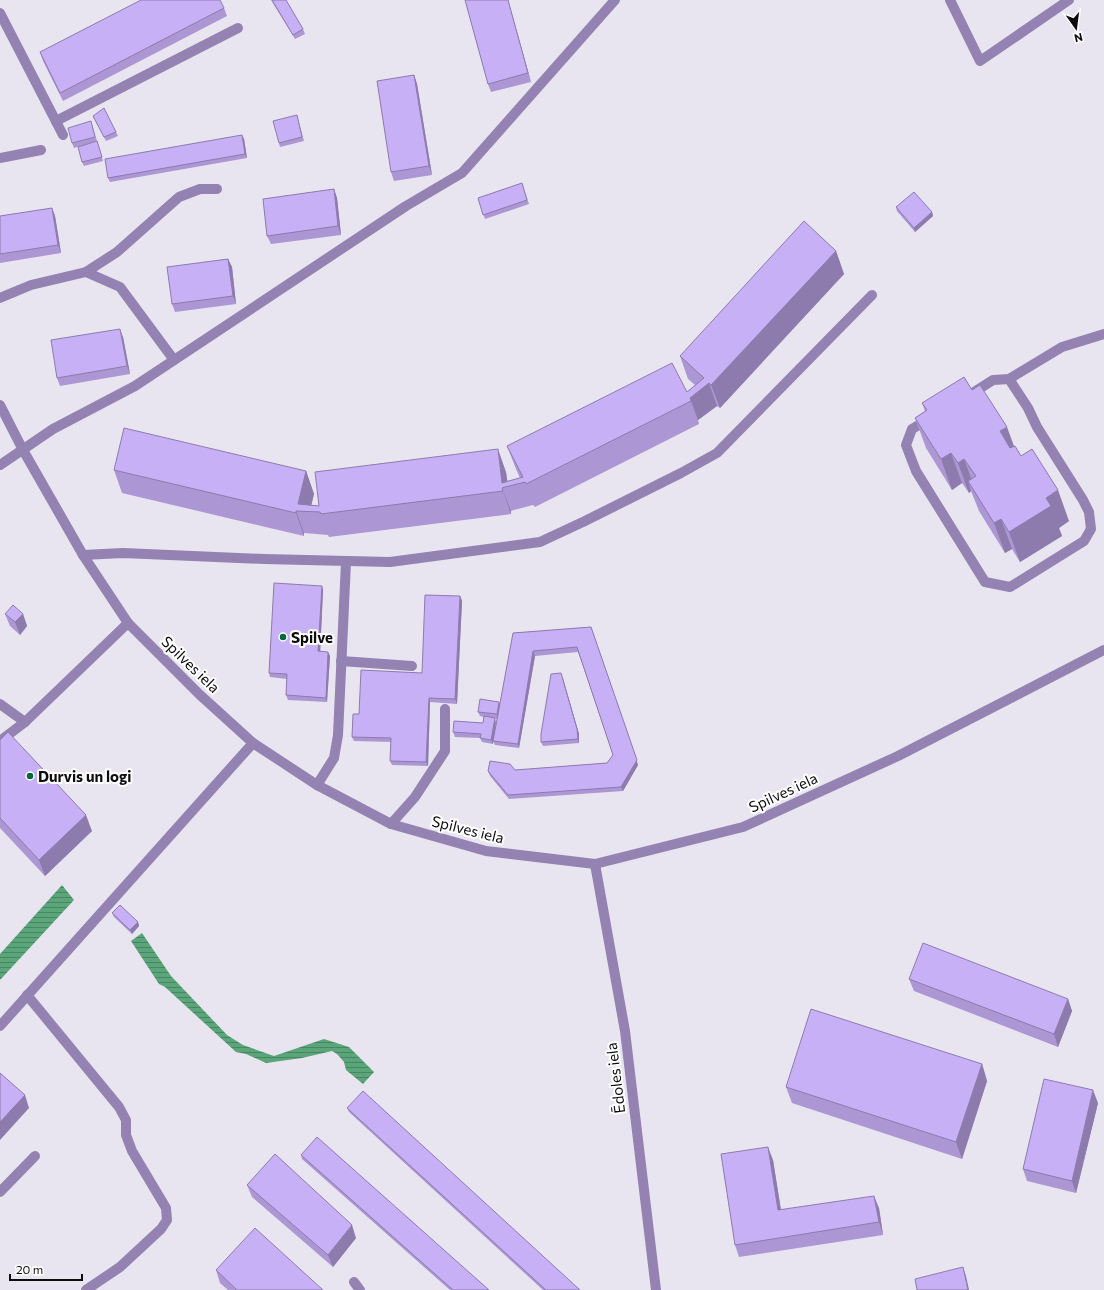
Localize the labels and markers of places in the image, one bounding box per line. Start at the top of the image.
place label: Spilve [291,628,333,646]
marker: Spilve [278,632,288,642]
place label: Durvis un logi [38,767,132,785]
marker: Durvis un logi [25,771,35,781]

